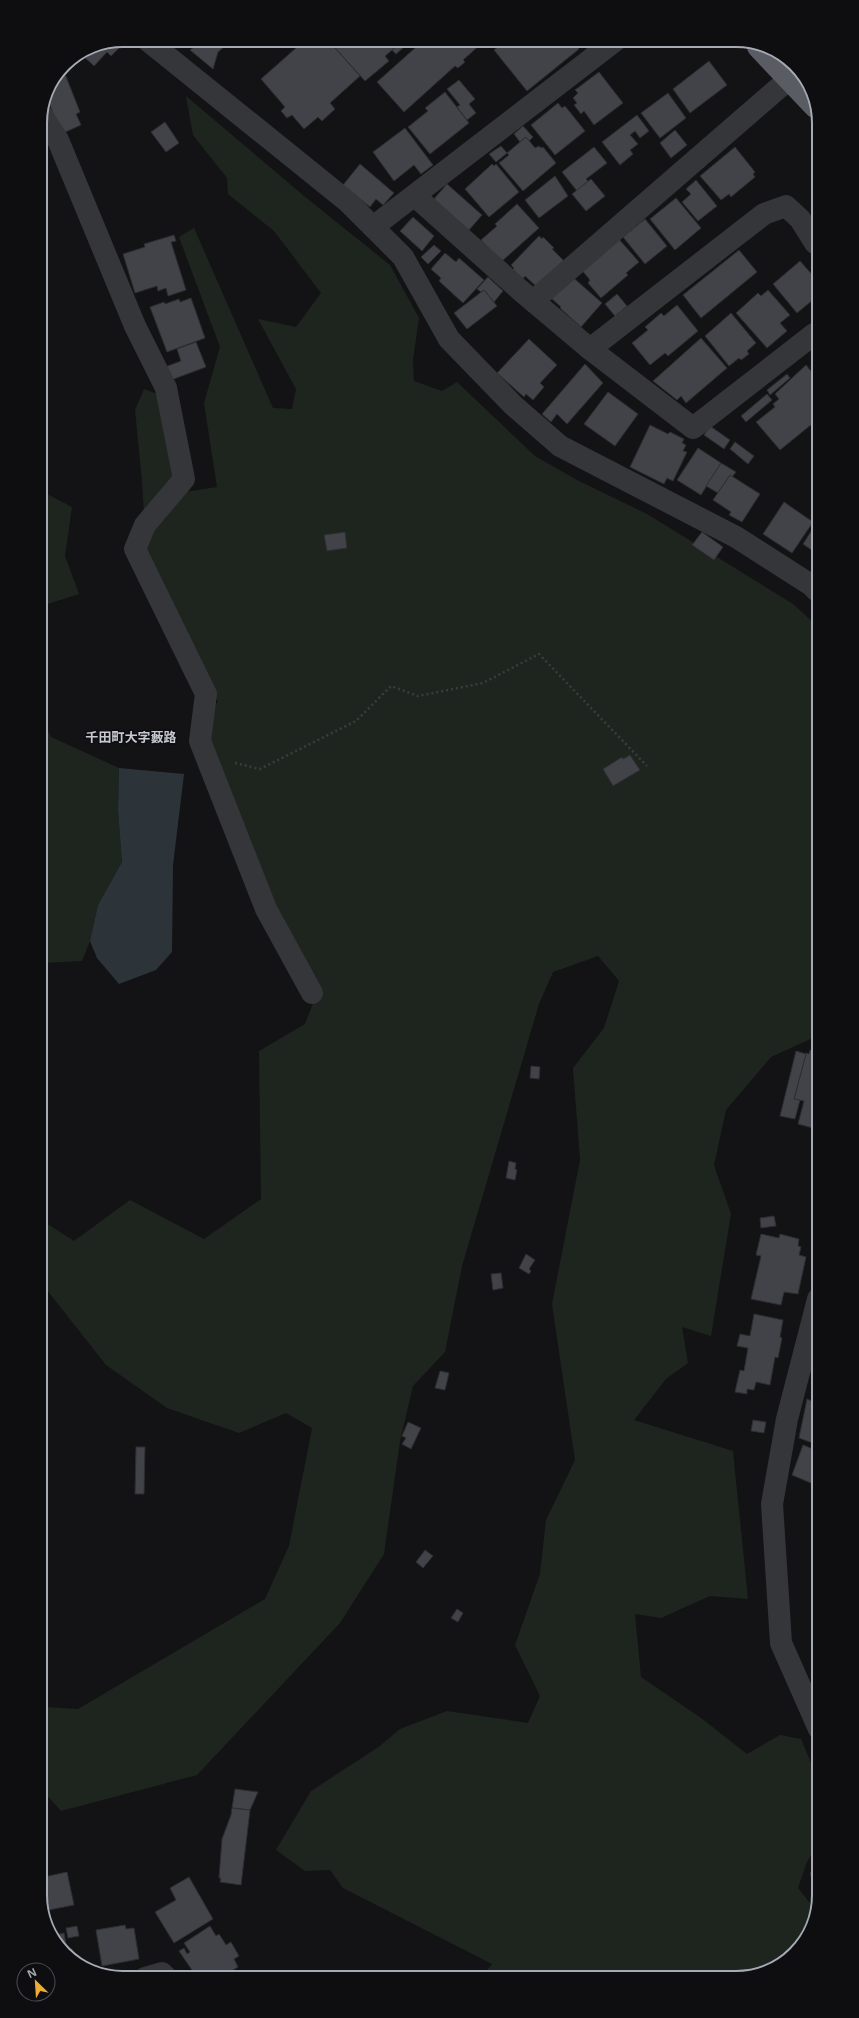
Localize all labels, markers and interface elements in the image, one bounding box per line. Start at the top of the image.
district label: 千田町大字藪路 [85,728,177,746]
north arrow [16,1962,56,2002]
text: N [24,1964,39,1981]

